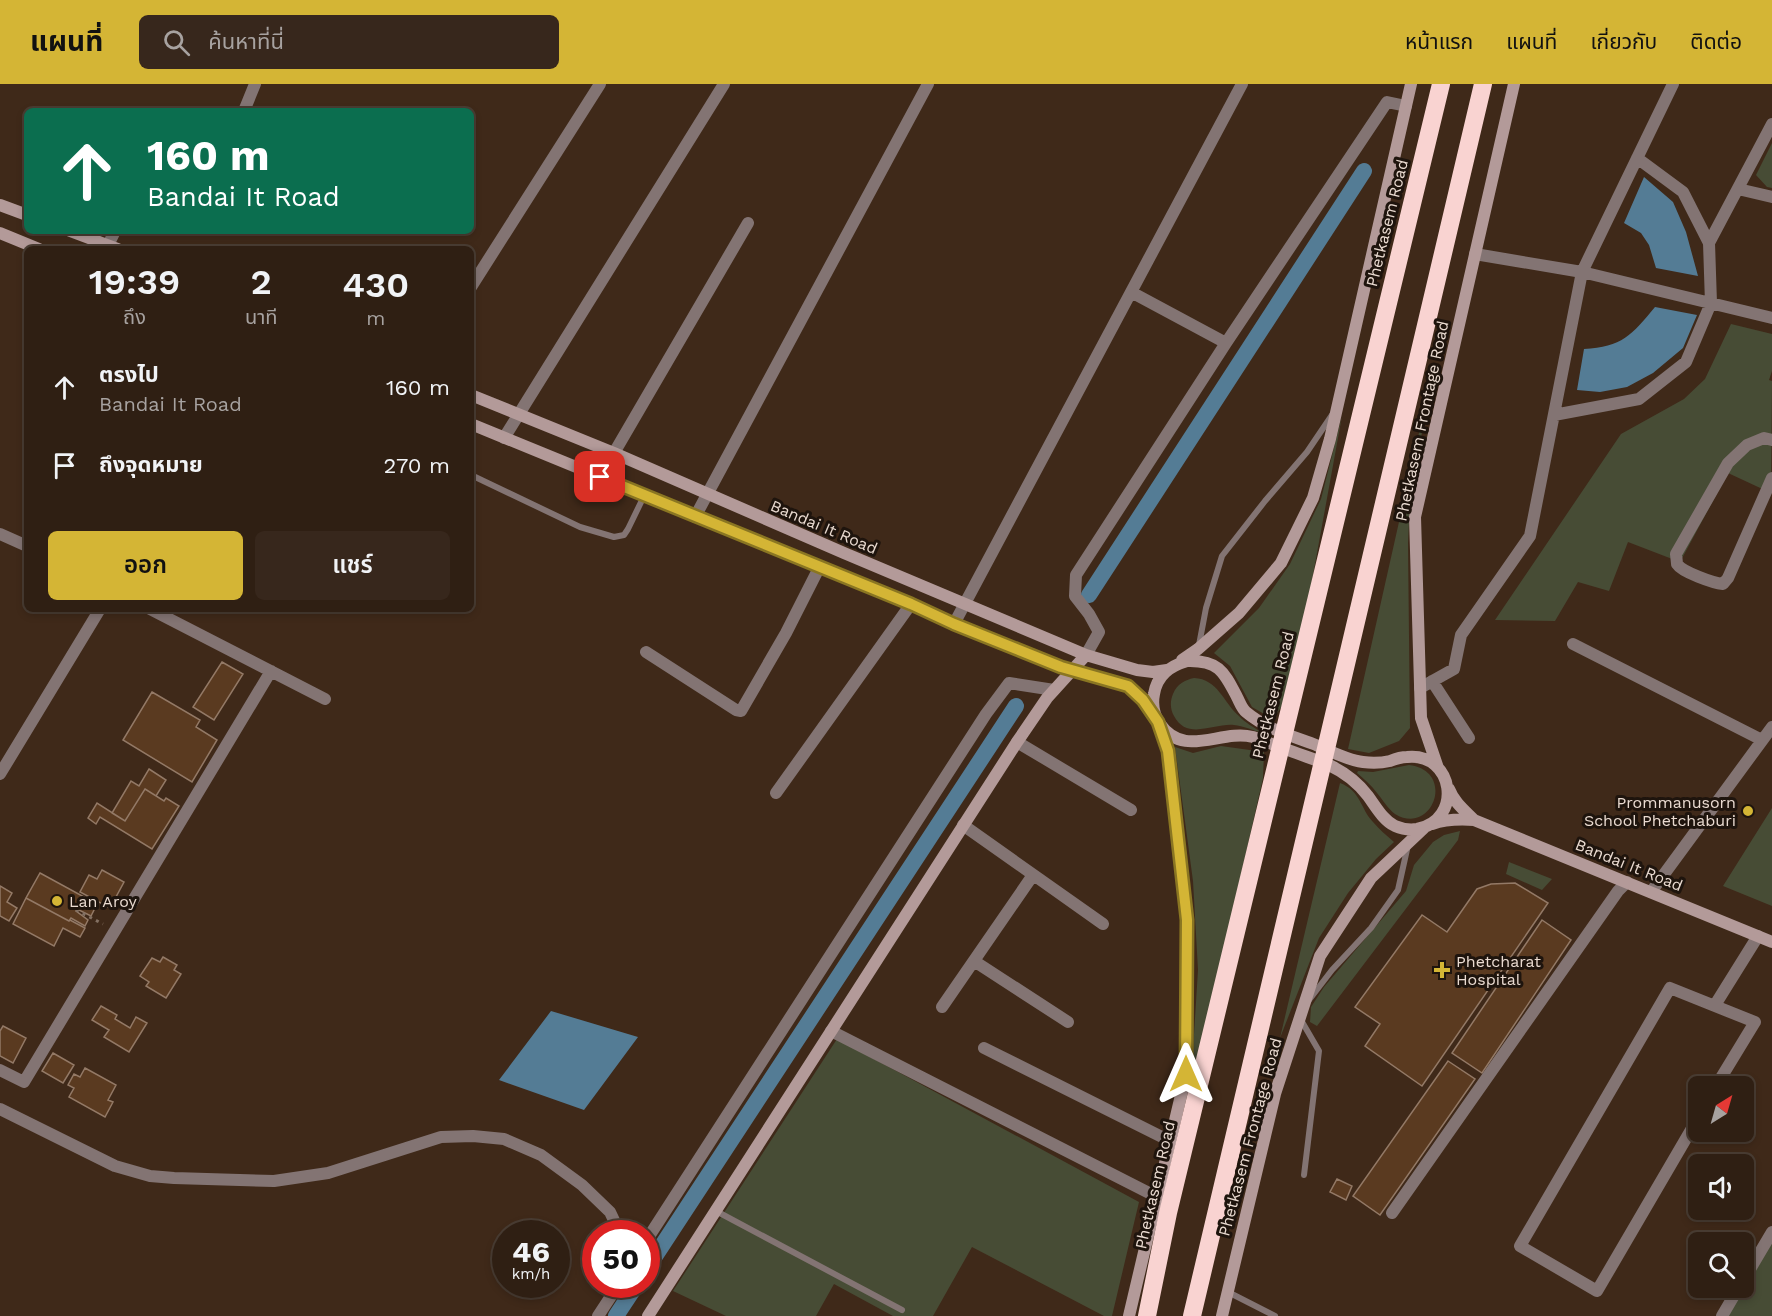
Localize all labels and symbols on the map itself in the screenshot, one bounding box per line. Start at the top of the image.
street label: Phetkasem Road [1362,157,1412,289]
street label: Phetkasem Frontage Road [1391,319,1453,523]
pin [574,451,625,502]
street label: Bandai It Road [768,496,880,558]
street label: Phetkasem Road [1248,629,1298,761]
place label: Prommanusorn School Phetchaburi [1584,793,1736,830]
marker: Prommanusorn School Phetchaburi [1741,804,1755,818]
street label: Bandai It Road [1573,835,1685,895]
place label: Lan Aroy [69,892,138,911]
marker: Lan Aroy [50,894,64,908]
place label: Phetcharat Hospital [1456,952,1541,989]
marker: Phetcharat Hospital [1433,961,1451,979]
street label: Phetkasem Frontage Road [1214,1036,1286,1238]
position arrow [1154,1042,1218,1106]
north arrow [1688,1076,1754,1142]
street label: Phetkasem Road [1131,1119,1179,1251]
speed limit sign: 50 [582,1220,660,1298]

